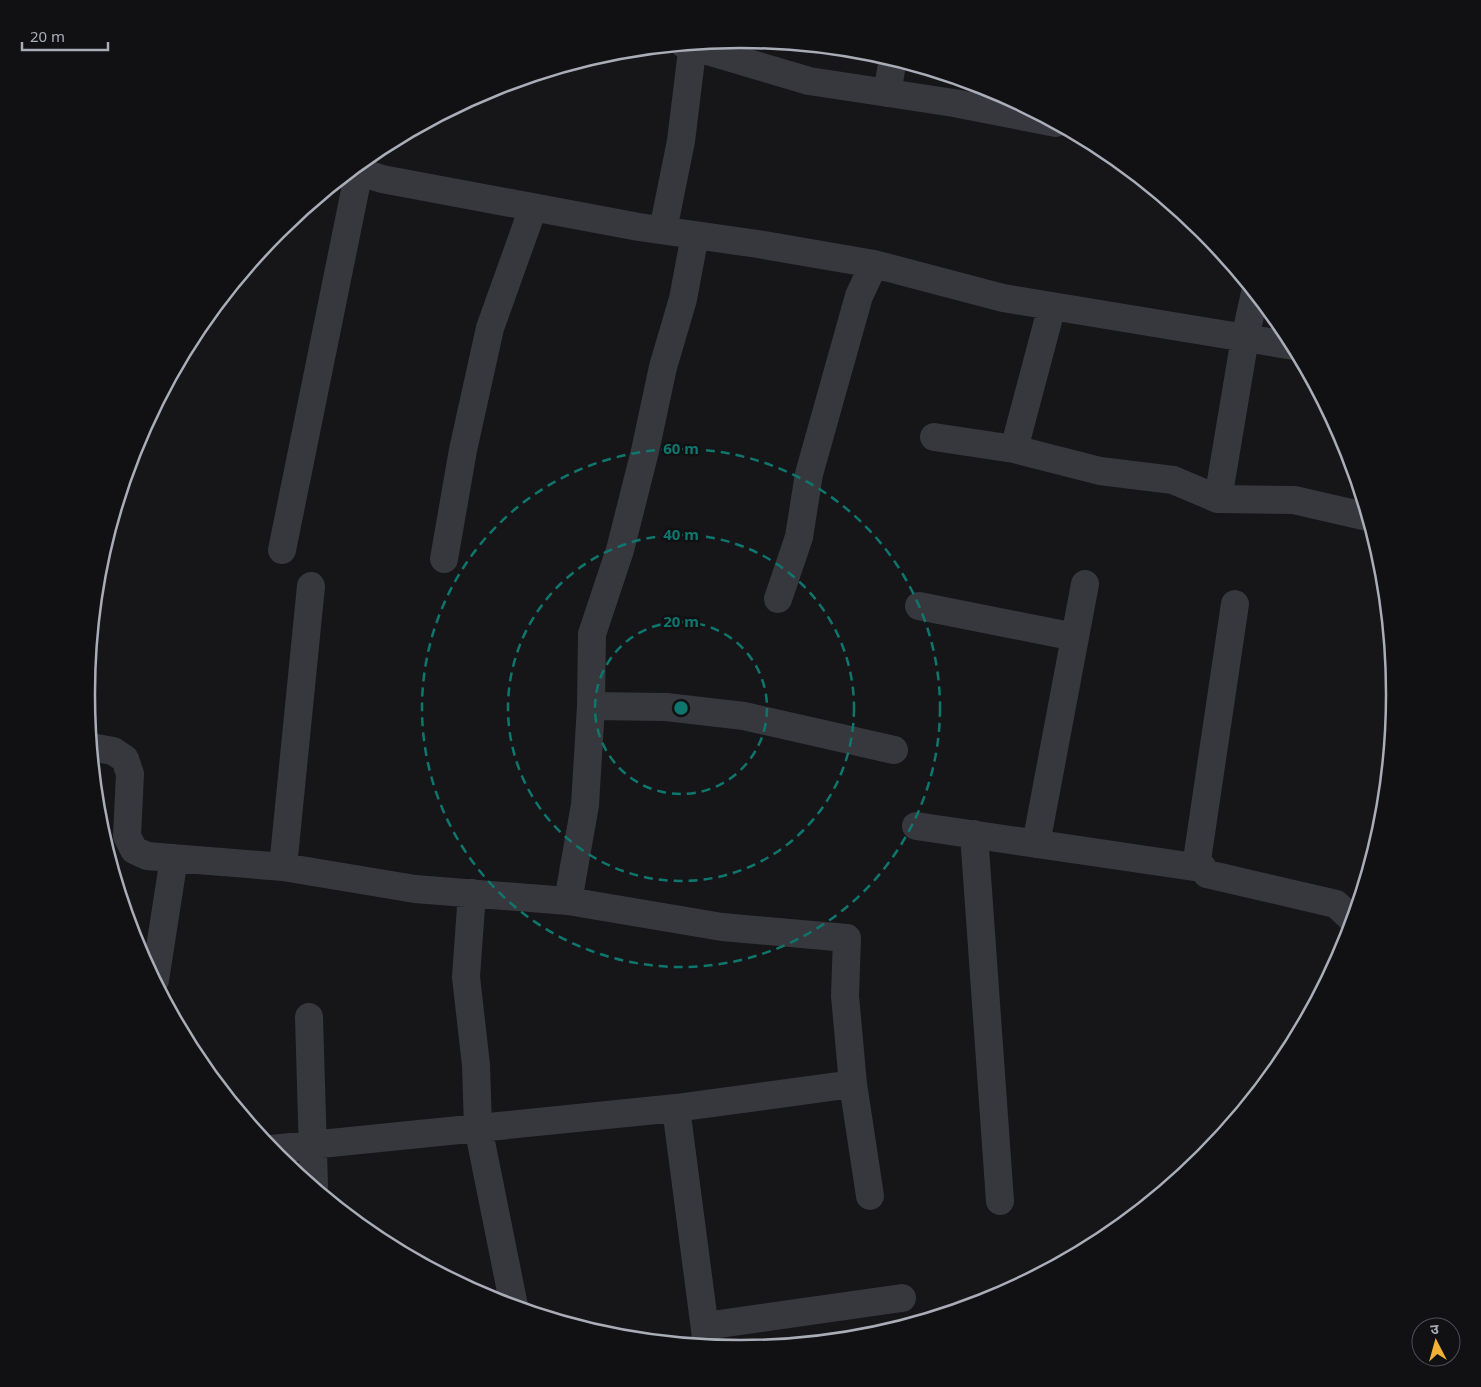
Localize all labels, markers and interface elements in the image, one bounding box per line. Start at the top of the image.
scale bar [22,20,109,52]
text: 20 m [30,26,65,46]
text: 60 m [663,438,699,458]
text: 40 m [663,524,699,544]
text: 20 m [663,611,699,631]
centre of rings [672,699,690,717]
north arrow [1411,1317,1461,1367]
text: उ [1430,1319,1440,1338]

